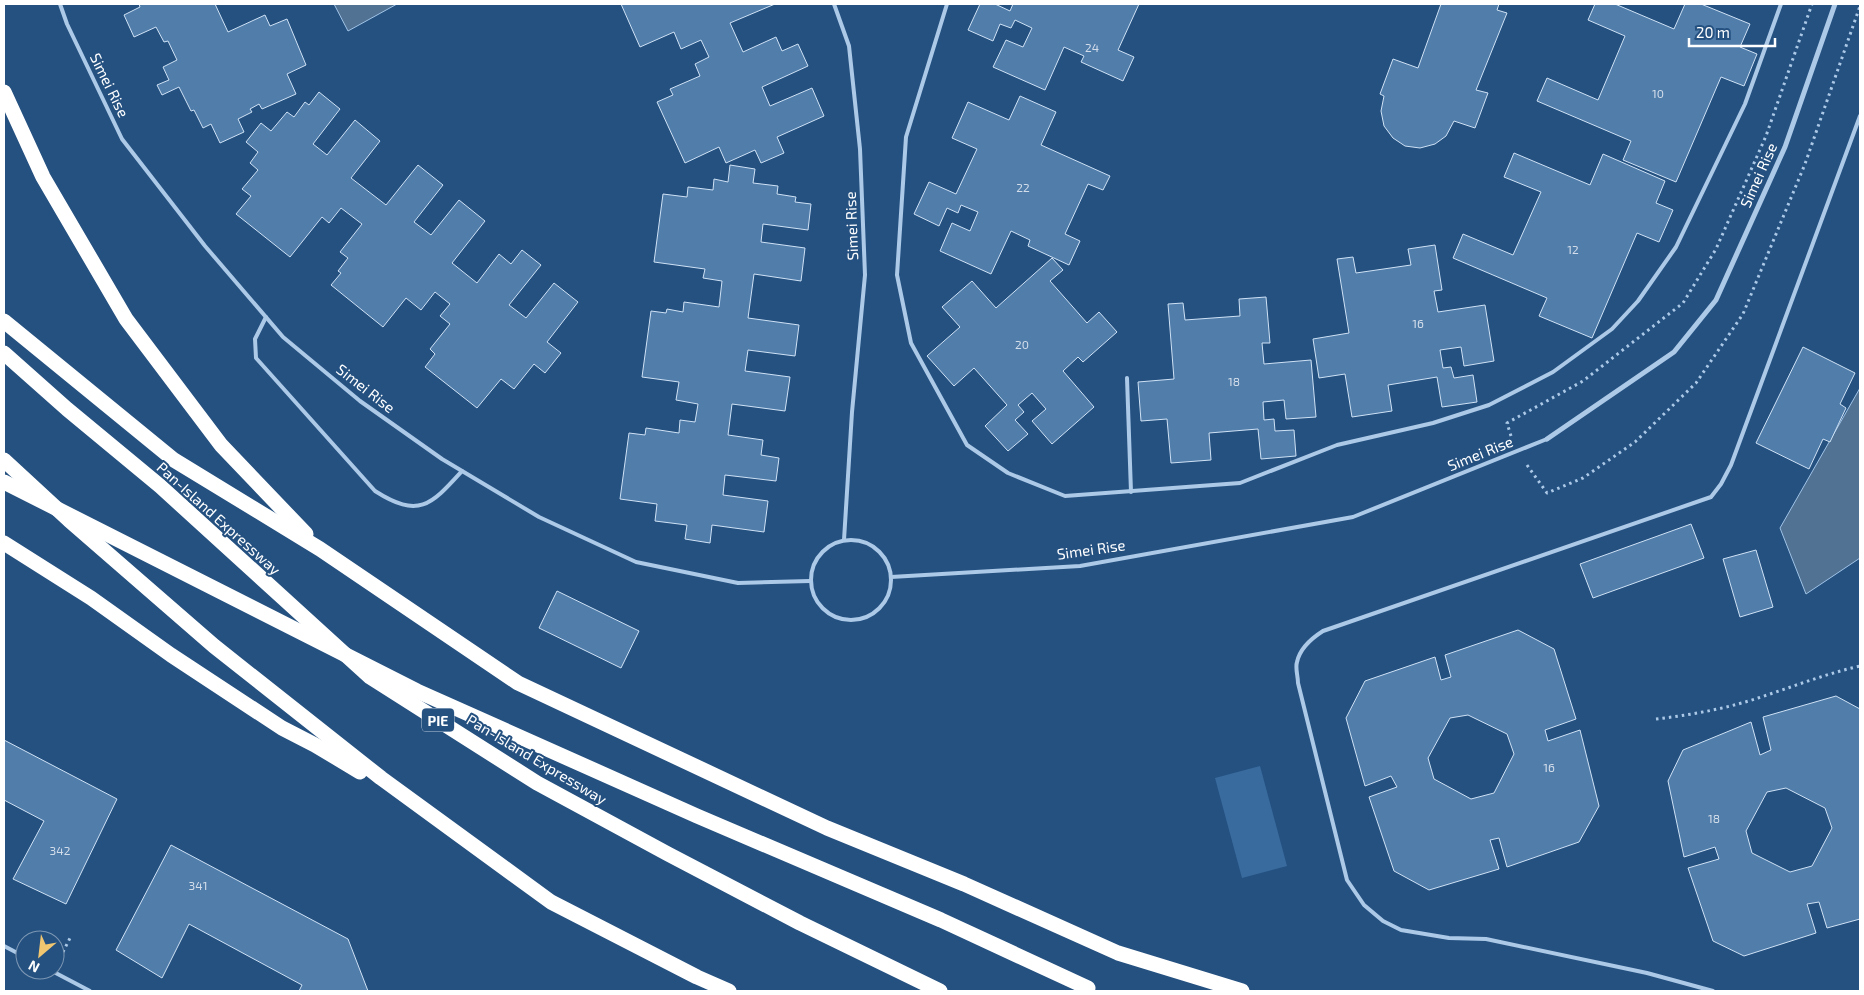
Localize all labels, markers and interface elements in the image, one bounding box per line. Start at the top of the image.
scale bar [1689,15,1775,47]
text: 20 m [1696,23,1730,41]
house number: 24 [1085,40,1099,54]
street label: Simei Rise [87,50,133,120]
house number: 10 [1652,86,1664,100]
street label: Simei Rise [1736,140,1780,210]
house number: 22 [1016,180,1030,194]
street label: Simei Rise [841,191,861,261]
house number: 12 [1567,242,1579,256]
house number: 16 [1412,316,1424,330]
house number: 20 [1015,337,1029,351]
street label: Simei Rise [333,360,399,416]
house number: 18 [1228,374,1240,388]
street label: Simei Rise [1445,432,1515,474]
street label: Pan-Island Expressway [154,458,285,578]
street label: Simei Rise [1056,535,1126,563]
road number: PIE [422,708,454,732]
street label: Pan-Island Expressway [464,710,610,808]
house number: 16 [1543,760,1555,774]
house number: 18 [1708,811,1720,825]
house number: 342 [50,843,71,857]
house number: 341 [189,878,207,892]
north arrow [15,930,65,980]
text: N [25,957,42,977]

